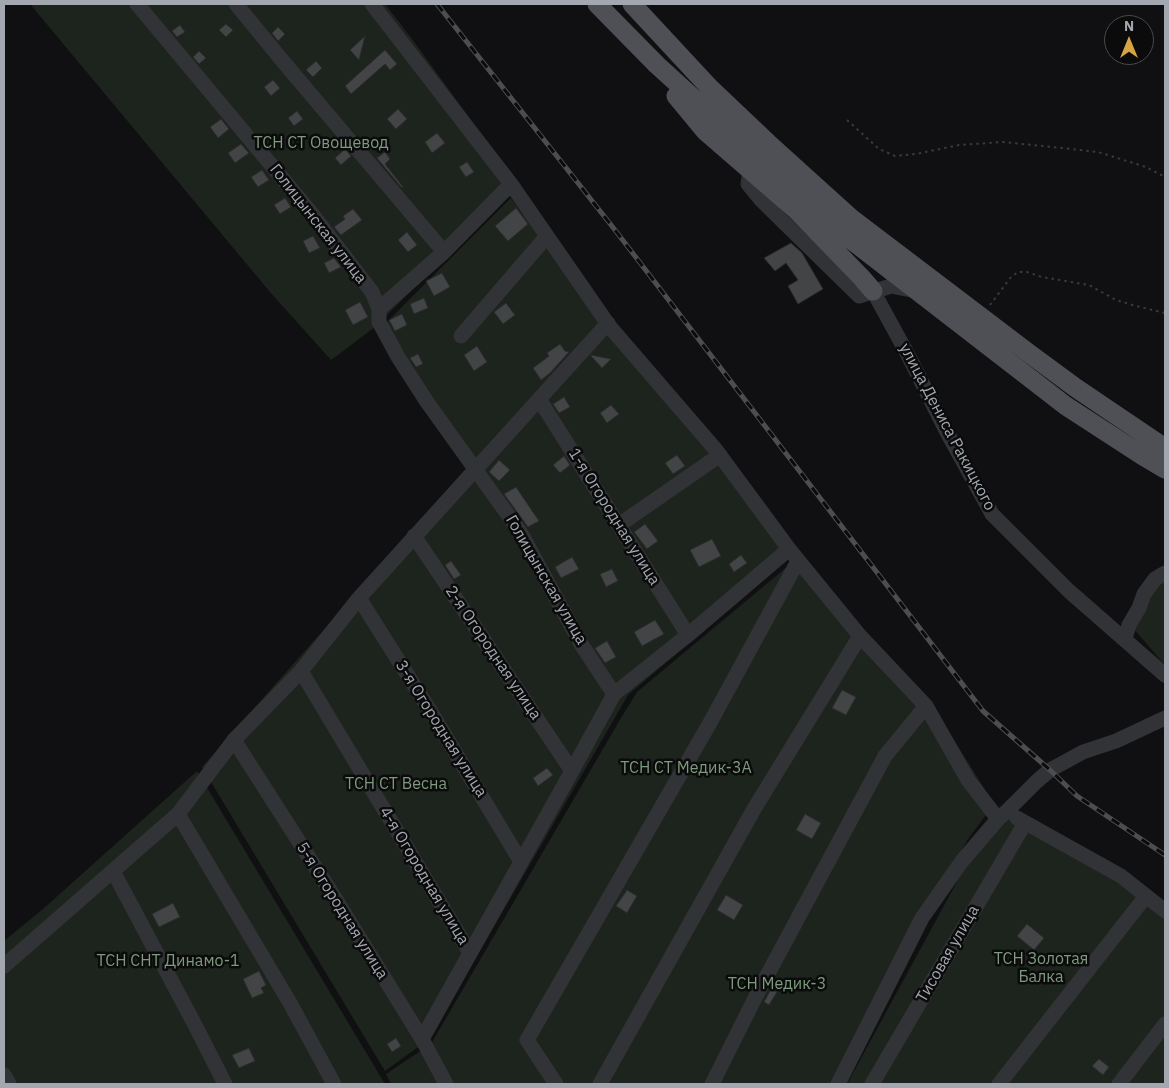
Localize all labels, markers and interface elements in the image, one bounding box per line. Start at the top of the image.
north arrow [1104,15,1154,65]
text: N [1124,17,1134,35]
park label: ТСН СТ Овощевод [253,133,389,153]
street label: Голицынская улица [265,160,371,288]
street label: улица Дениса Ракицкого [895,340,999,514]
street label: 1-я Огородная улица [564,445,664,589]
street label: Голицынская улица [501,512,591,648]
street label: 2-я Огородная улица [441,582,545,724]
street label: 3-я Огородная улица [391,657,491,801]
park label: ТСН СТ Медик-3А [620,758,752,778]
park label: ТСН СТ Весна [345,774,447,794]
street label: 4-я Огородная улица [375,803,473,949]
street label: 5-я Огородная улица [292,839,392,983]
street label: Тисовая улица [912,902,984,1006]
park label: ТСН Золотая Балка [994,949,1088,987]
park label: ТСН СНТ Динамо-1 [96,951,240,971]
park label: ТСН Медик-3 [728,974,826,994]

